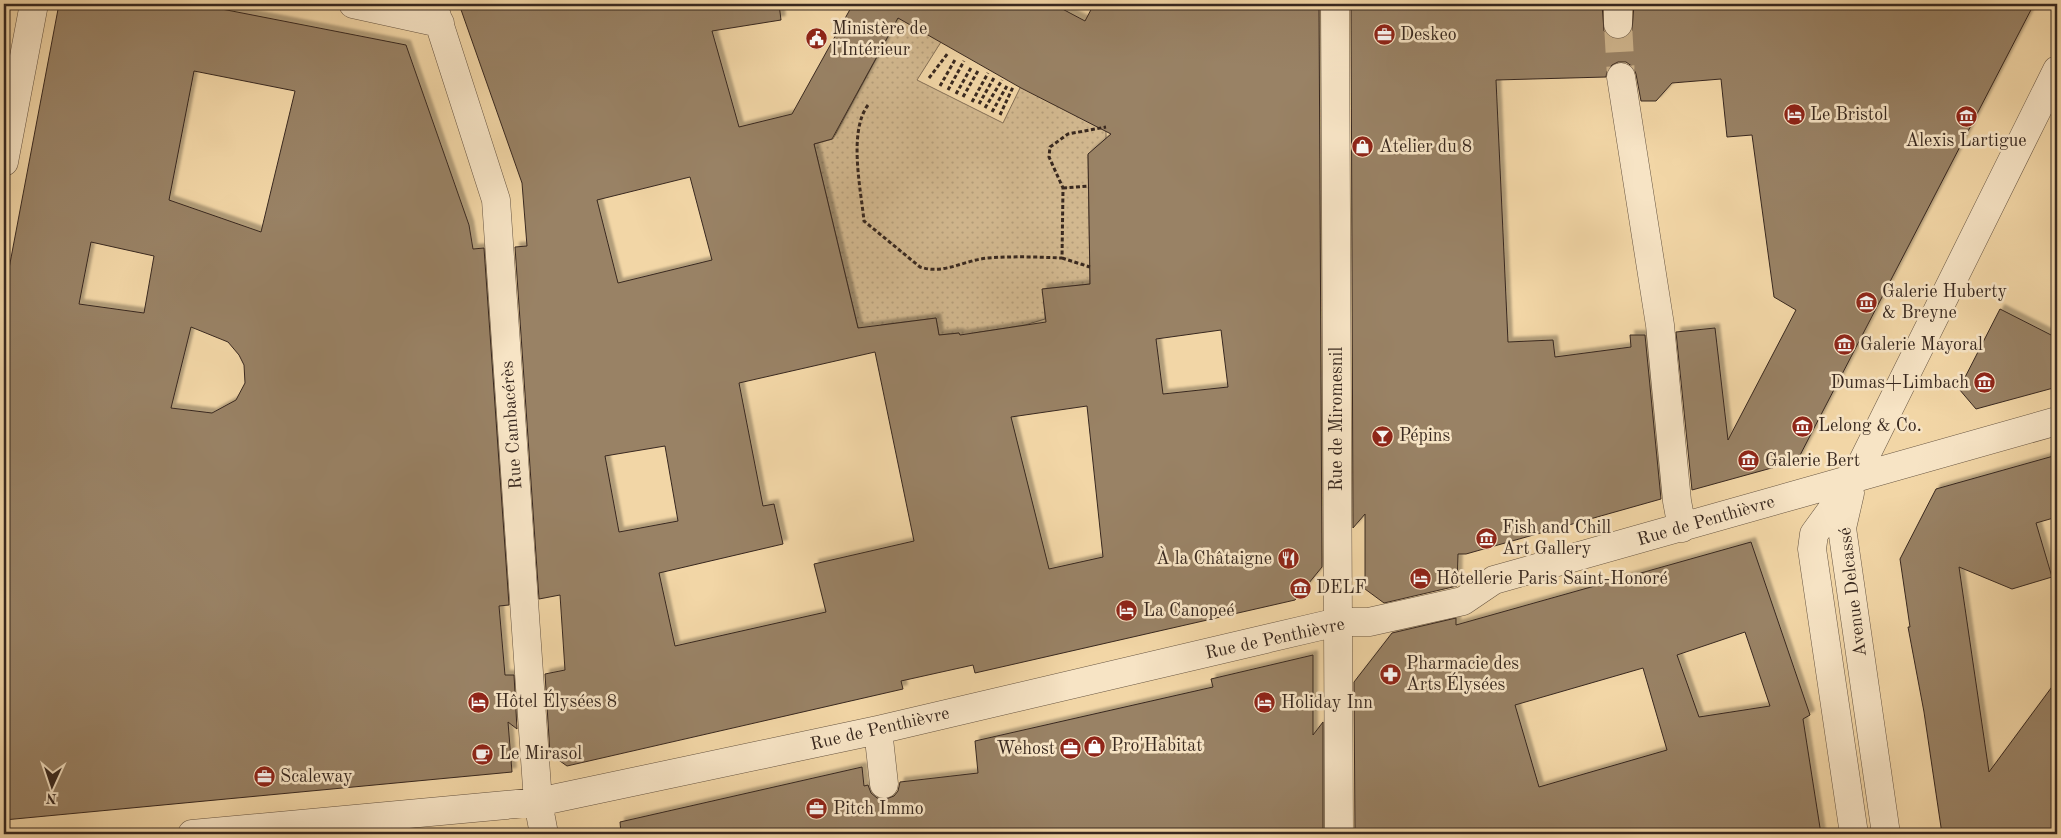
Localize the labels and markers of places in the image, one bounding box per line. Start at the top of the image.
place label: Ministère de l'Intérieur [832,20,927,59]
office icon: Deskeo [1372,23,1396,47]
place label: Deskeo [1400,26,1457,44]
public building icon: Ministère de l'Intérieur [804,27,828,51]
hotel icon: Le Bristol [1782,103,1806,127]
museum icon: Alexis Lartigue [1954,104,1978,128]
place label: Le Bristol [1810,106,1888,124]
place label: Alexis Lartigue [1905,132,2027,150]
shop icon: Atelier du 8 [1351,135,1375,159]
place label: Atelier du 8 [1379,138,1472,156]
place label: Galerie Huberty & Breyne [1882,283,2008,322]
museum icon: Galerie Huberty & Breyne [1854,290,1878,314]
museum icon: Galerie Mayoral [1832,333,1856,357]
place label: Galerie Mayoral [1860,336,1983,354]
museum icon: Dumas+Limbach [1973,371,1997,395]
place label: Dumas+Limbach [1830,374,1969,392]
museum icon: Lelong & Co. [1790,414,1814,438]
place label: Lelong & Co. [1818,417,1922,435]
bar icon: Pépins [1371,424,1395,448]
place label: Pépins [1399,427,1450,445]
museum icon: Galerie Bert [1737,449,1761,473]
place label: Galerie Bert [1765,452,1860,470]
place label: Fish and Chill Art Gallery [1502,519,1611,558]
museum icon: Fish and Chill Art Gallery [1474,526,1498,550]
place label: À la Châtaigne [1156,546,1272,568]
restaurant icon: À la Châtaigne [1276,547,1300,571]
hotel icon: Hôtellerie Paris Saint-Honoré [1408,567,1432,591]
place label: Hôtellerie Paris Saint-Honoré [1436,570,1668,588]
museum icon: DELF [1288,576,1312,600]
place label: DELF [1316,579,1367,597]
hotel icon: La Canopeé [1115,599,1139,623]
place label: La Canopeé [1143,602,1234,620]
place label: Pharmacie des Arts Élysées [1406,655,1519,694]
pharmacy icon: Pharmacie des Arts Élysées [1378,662,1402,686]
place label: Hôtel Élysées 8 [495,689,617,711]
hotel icon: Hôtel Élysées 8 [467,690,491,714]
hotel icon: Holiday Inn [1253,691,1277,715]
place label: Holiday Inn [1281,694,1373,712]
shop icon: Pro'Habitat [1083,734,1107,758]
office icon: Wehost [1059,737,1083,761]
place label: Pro'Habitat [1111,737,1203,755]
place label: Wehost [996,740,1055,758]
cafe icon: Le Mirasol [471,742,495,766]
place label: Le Mirasol [499,745,582,763]
office icon: Scaleway [252,765,276,789]
place label: Scaleway [280,768,353,786]
office icon: Pitch Immo [805,797,829,821]
place label: Pitch Immo [833,800,924,818]

